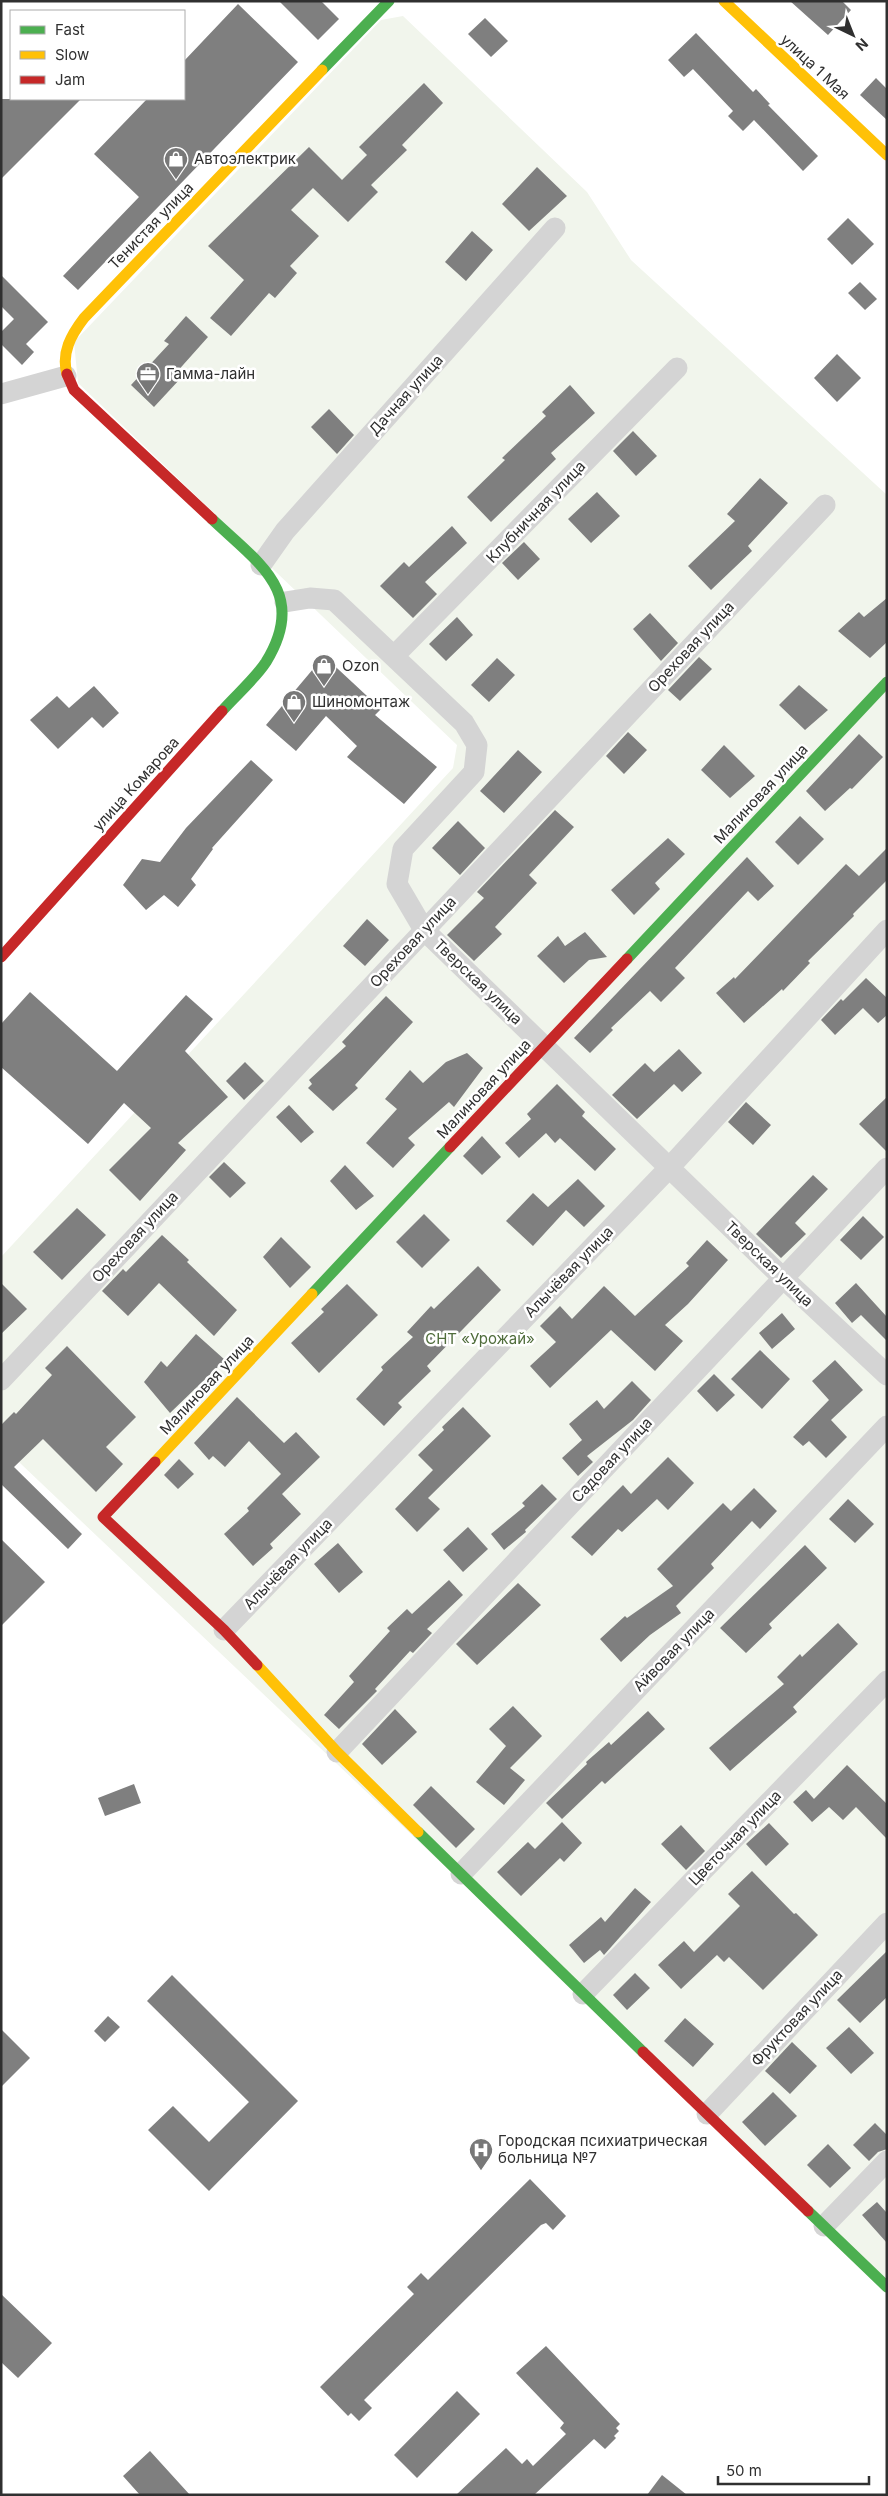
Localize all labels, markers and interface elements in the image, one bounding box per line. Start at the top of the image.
legend [10,10,185,100]
north arrow [828,10,878,60]
text: Fast [55,20,85,39]
street label: улица 1 Мая [777,30,854,103]
text: N [853,35,872,55]
text: Slow [55,45,89,64]
text: Jam [55,70,85,89]
shop icon: Автоэлектрик [163,146,189,180]
place label: Автоэлектрик [194,149,296,168]
street label: Тенистая улица [104,178,197,273]
street label: Дачная улица [364,350,447,439]
office icon: Гамма-лайн [135,361,161,395]
place label: Гамма-лайн [166,364,255,383]
street label: Клубничная улица [482,457,589,567]
street label: Ореховая улица [643,597,738,696]
shop icon: Ozon [311,653,337,687]
place label: Ozon [342,656,379,675]
shop icon: Шиномонтаж [281,689,307,723]
place label: Шиномонтаж [312,692,410,711]
street label: улица Комарова [88,733,183,835]
street label: Малиновая улица [710,740,812,847]
street label: Ореховая улица [365,892,460,991]
street label: Тверская улица [430,935,526,1029]
street label: Малиновая улица [433,1035,535,1142]
street label: Ореховая улица [87,1187,182,1286]
street label: Тверская улица [721,1217,817,1311]
street label: Алычёвая улица [520,1222,617,1321]
park label: СНТ «Урожай» [425,1329,535,1348]
street label: Малиновая улица [156,1331,258,1438]
street label: Садовая улица [567,1413,656,1506]
street label: Алычёвая улица [239,1514,336,1613]
street label: Айвовая улица [629,1604,718,1695]
street label: Цветочная улица [684,1786,785,1889]
street label: Фруктовая улица [747,1965,846,2070]
place label: Городская психиатрическая больница №7 [498,2131,708,2167]
hospital icon: Городская психиатрическая больница №7 [468,2137,494,2171]
scale bar [718,2454,869,2486]
text: 50 m [726,2461,762,2480]

